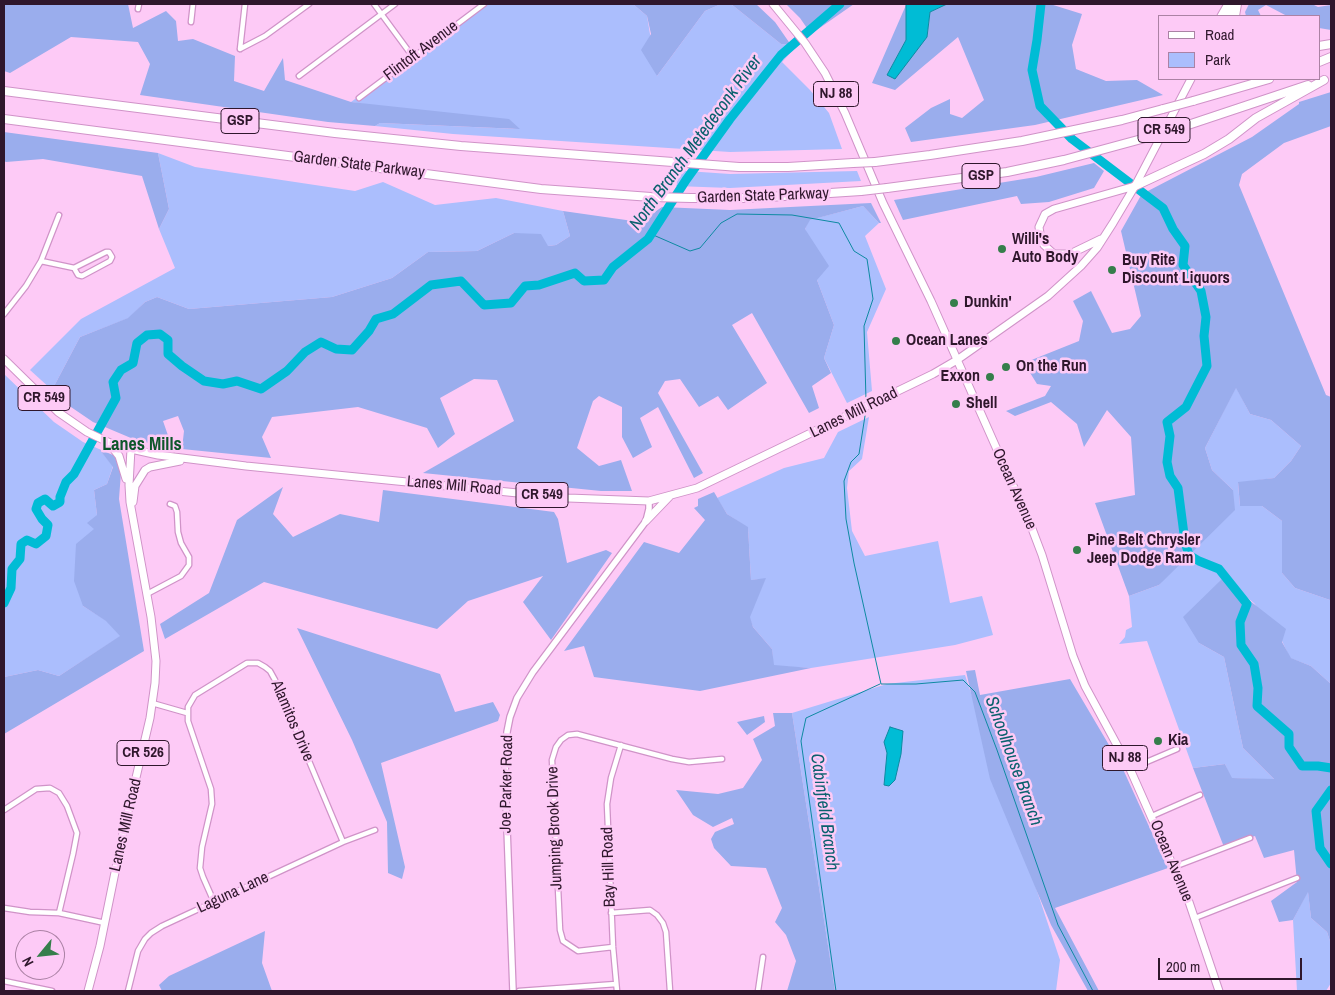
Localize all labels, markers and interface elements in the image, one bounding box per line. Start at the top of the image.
legend [1158,15,1320,80]
street label: Flintoft Avenue [380,17,462,85]
text: Road [1205,24,1234,45]
text: Park [1205,49,1230,70]
water label: North Branch Metedeconk River [625,51,767,235]
road number: NJ 88 [814,82,858,106]
road number: GSP [221,108,259,134]
road number: CR 549 [1138,118,1190,142]
street label: Garden State Parkway [292,147,426,183]
road number: GSP [962,164,1000,188]
street label: Garden State Parkway [697,184,829,208]
place label: Willi's Auto Body [1012,230,1078,268]
marker: Willi's Auto Body [996,243,1008,255]
place label: Buy Rite Discount Liquors [1122,251,1230,289]
marker: Buy Rite Discount Liquors [1106,264,1118,276]
place label: Dunkin' [964,293,1012,313]
marker: Dunkin' [948,297,960,309]
place label: Ocean Lanes [906,331,988,351]
marker: Ocean Lanes [890,335,902,347]
place label: On the Run [1016,357,1087,377]
marker: On the Run [1000,361,1012,373]
place label: Exxon [941,367,980,387]
marker: Exxon [984,371,996,383]
street label: Lanes Mill Road [807,384,901,442]
road number: CR 549 [18,386,70,410]
place label: Shell [966,394,997,414]
marker: Shell [950,398,962,410]
district label: Lanes Mills [102,434,182,456]
street label: Ocean Avenue [988,446,1040,532]
street label: Lanes Mill Road [406,472,502,500]
road number: CR 549 [516,482,568,508]
place label: Pine Belt Chrysler Jeep Dodge Ram [1087,531,1200,569]
marker: Pine Belt Chrysler Jeep Dodge Ram [1071,544,1083,556]
street label: Alamitos Drive [266,678,318,764]
water label: Schoolhouse Branch [980,693,1046,829]
place label: Kia [1168,731,1188,751]
street label: Joe Parker Road [497,735,517,833]
marker: Kia [1152,735,1164,747]
road number: CR 526 [117,740,169,766]
road number: NJ 88 [1102,746,1148,770]
water label: Cabinfield Branch [805,752,843,872]
street label: Jumping Brook Drive [543,766,567,890]
street label: Lanes Mill Road [106,777,146,873]
street label: Ocean Avenue [1145,817,1197,905]
street label: Bay Hill Road [598,827,620,907]
street label: Laguna Lane [194,868,272,918]
north arrow [15,930,65,980]
scale bar [1160,948,1304,980]
text: N [18,954,38,969]
text: 200 m [1166,956,1200,977]

